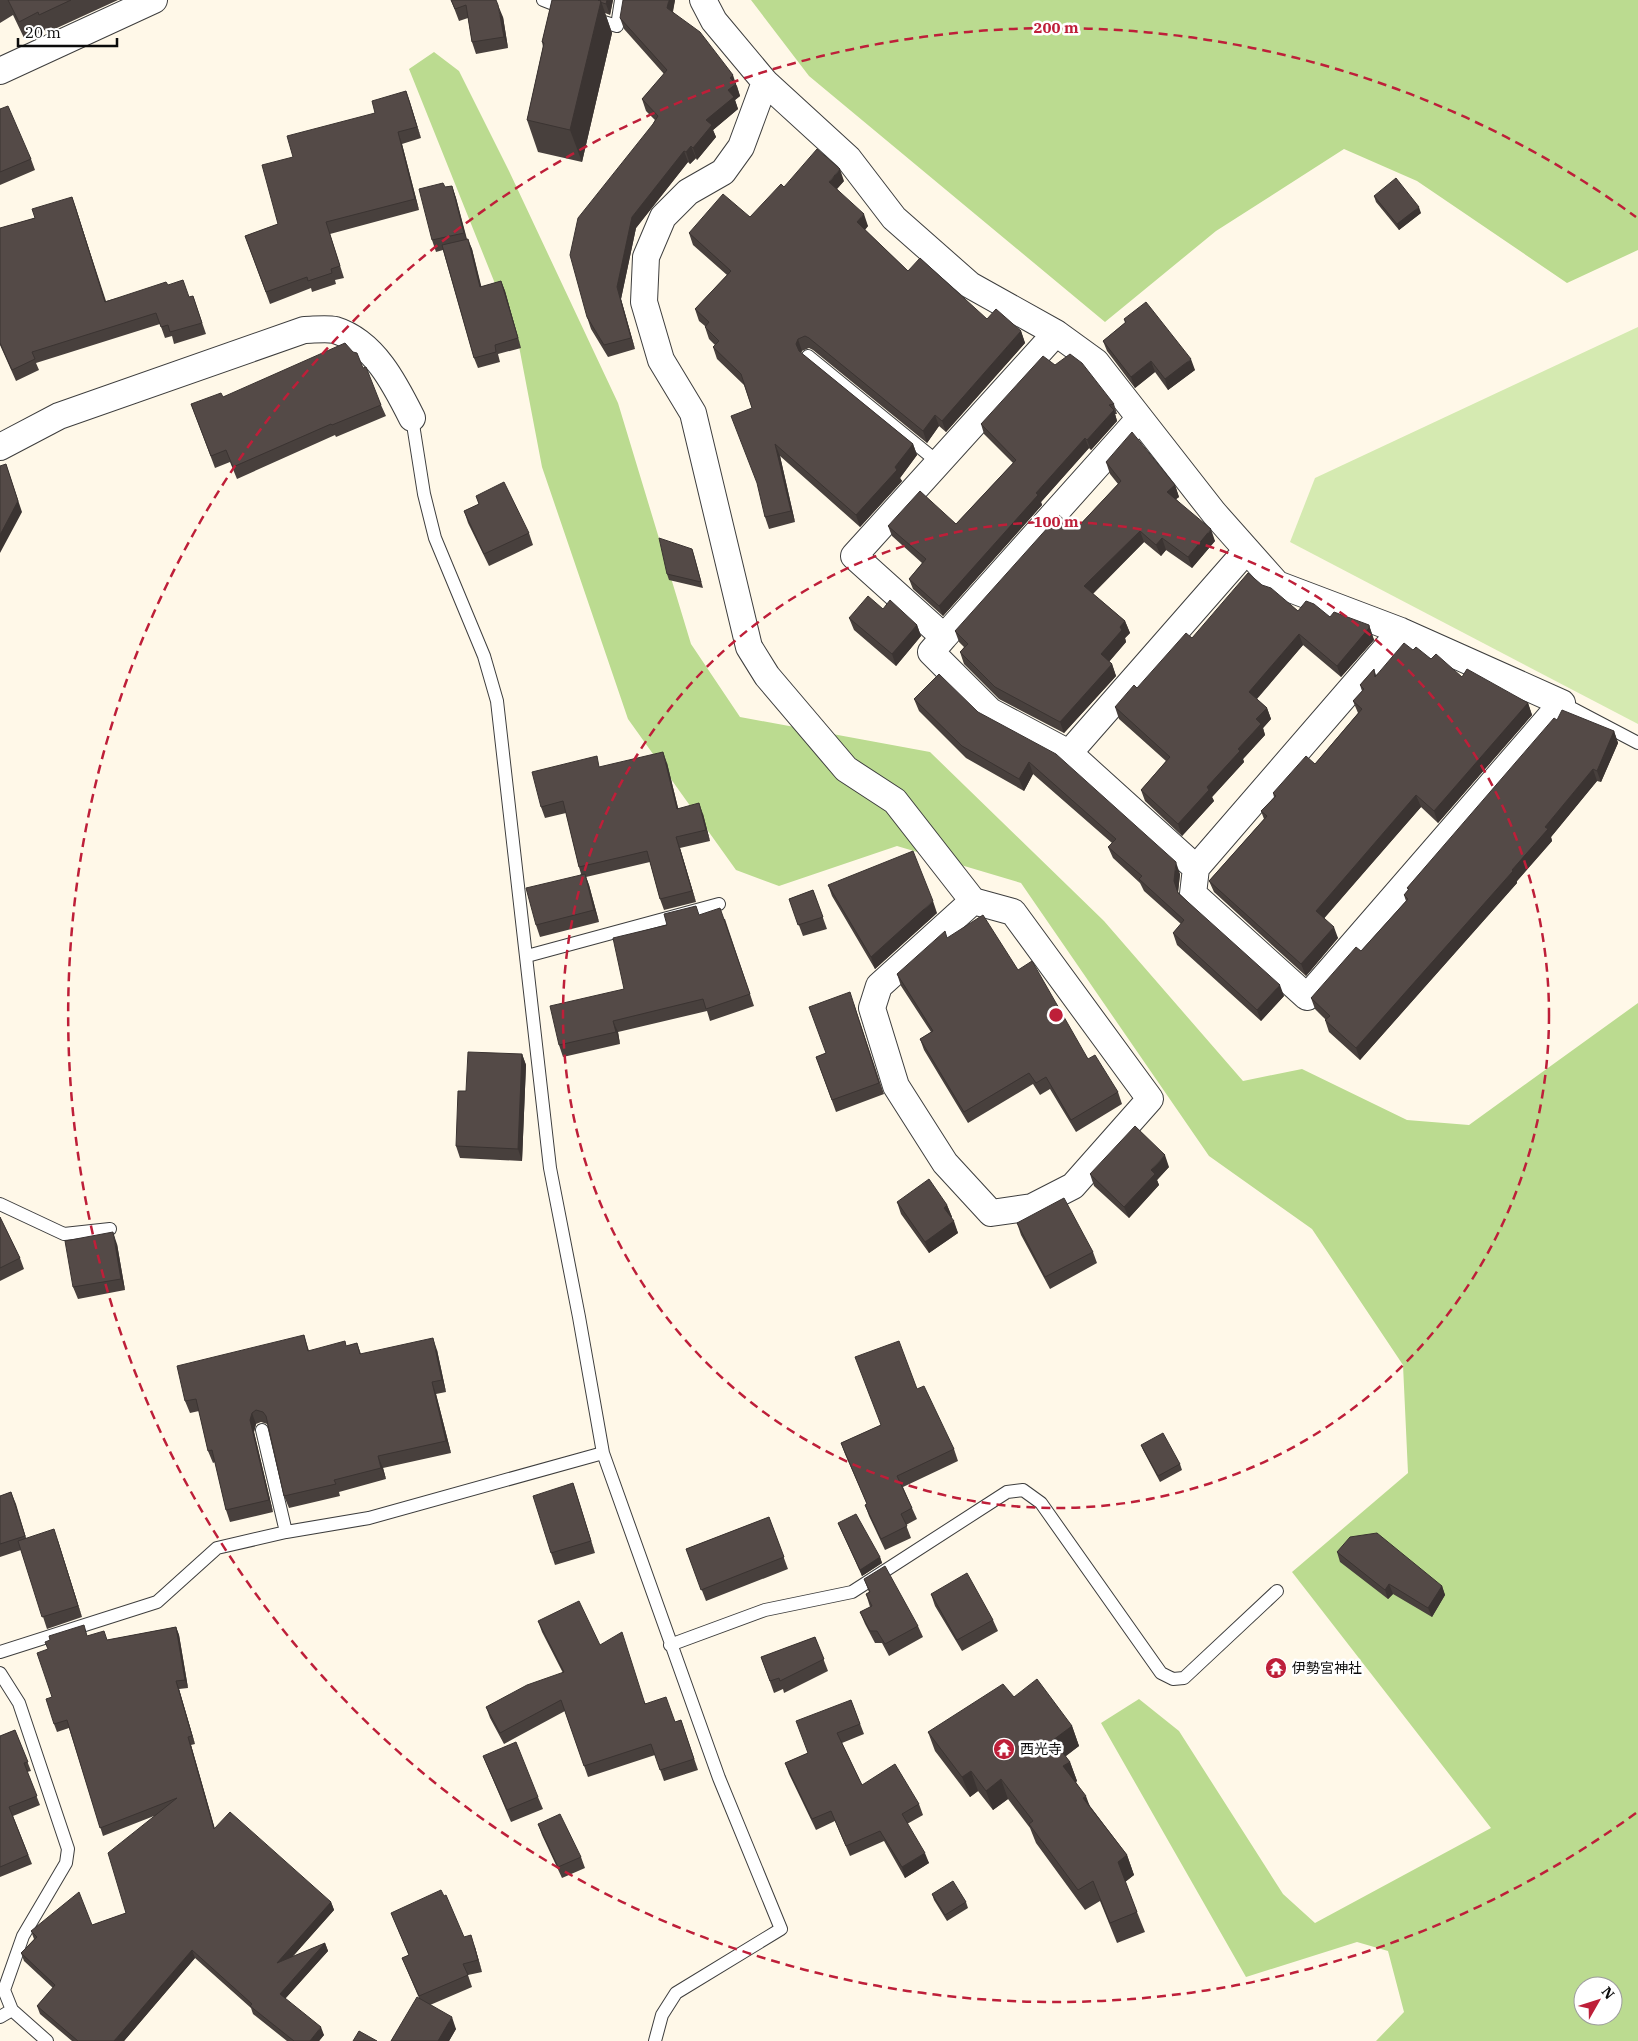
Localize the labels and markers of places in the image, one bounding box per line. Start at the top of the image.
centre of rings [1047,1006,1065,1024]
temple icon: 伊勢宮神社 [1264,1656,1288,1680]
place label: 伊勢宮神社 [1292,1659,1362,1677]
temple icon: 西光寺 [992,1737,1016,1761]
place label: 西光寺 [1020,1740,1062,1758]

